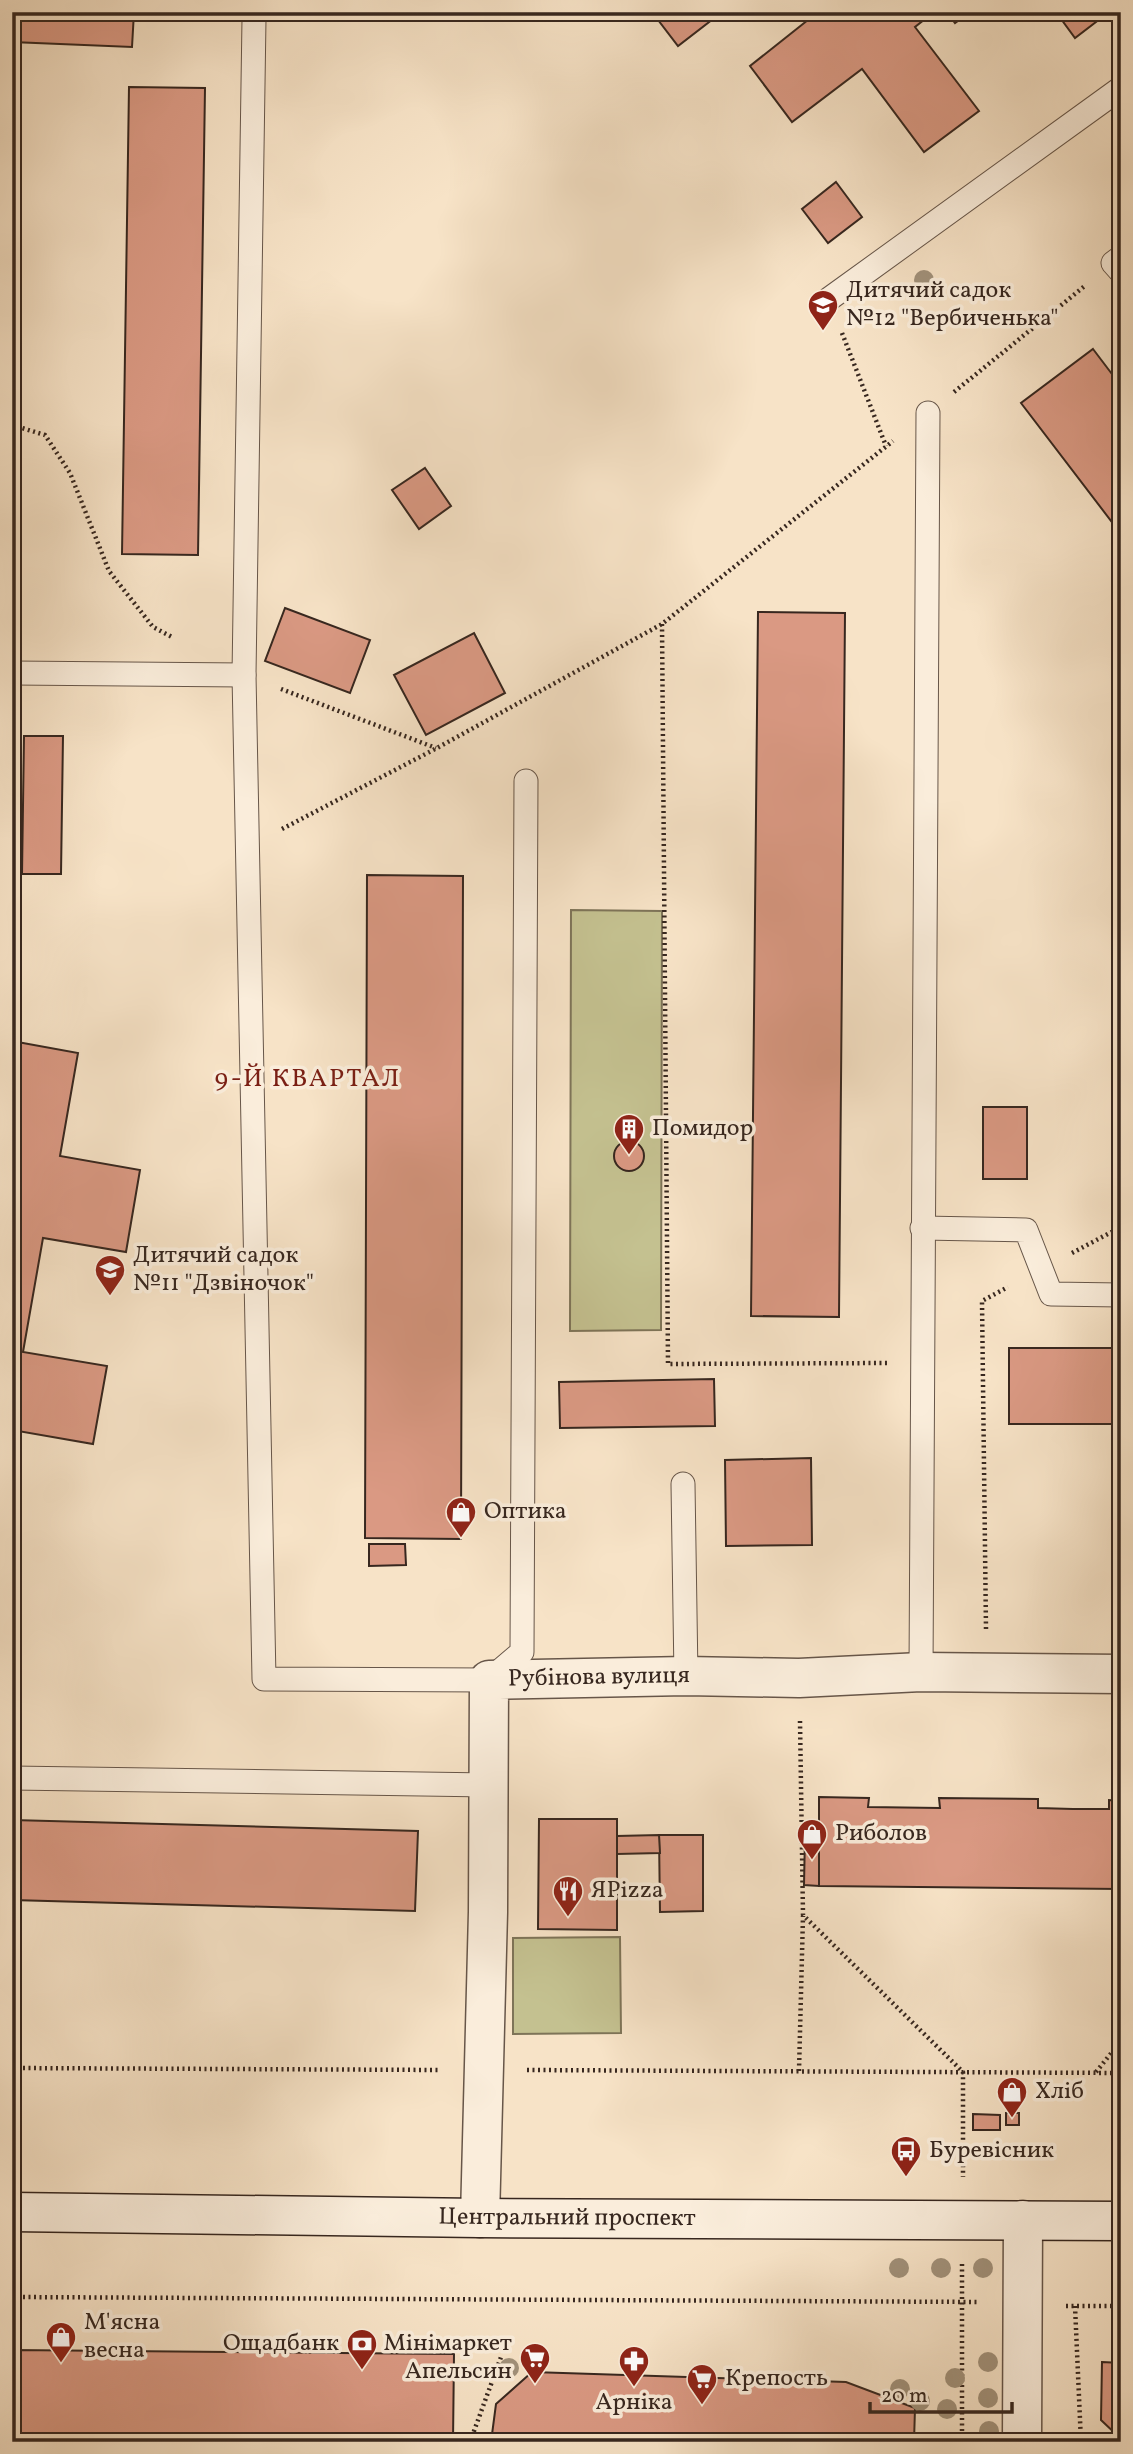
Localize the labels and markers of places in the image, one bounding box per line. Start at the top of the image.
place label: Дитячий садок №12 "Вербиченька" [846,274,1058,336]
school or university icon: Дитячий садок №12 "Вербиченька" [806,288,840,332]
building icon: Помидор [612,1112,646,1156]
place label: Помидор [652,1112,753,1146]
place label: Дитячий садок №11 "Дзвіночок" [133,1239,314,1301]
school or university icon: Дитячий садок №11 "Дзвіночок" [93,1253,127,1297]
shop icon: Оптика [444,1495,478,1539]
place label: Оптика [484,1495,567,1529]
shop icon: Риболов [795,1817,829,1861]
place label: Риболов [835,1817,927,1851]
restaurant icon: ЯPizza [551,1874,585,1918]
place label: ЯPizza [591,1874,664,1908]
shop icon: Хліб [995,2075,1029,2119]
place label: Хліб [1035,2075,1084,2109]
bus stop icon: Буревісник [889,2134,923,2178]
place label: Буревісник [929,2134,1054,2168]
place label: М'ясна весна [84,2306,160,2368]
shop icon: М'ясна весна [44,2320,78,2364]
place label: Ощадбанк [223,2327,339,2361]
bank icon: Ощадбанк [345,2327,379,2371]
place label: Мінімаркет Апельсин [383,2327,512,2389]
supermarket icon: Мінімаркет Апельсин [518,2341,552,2385]
pharmacy icon: Арніка [617,2344,651,2388]
supermarket icon: Крепость [685,2362,719,2406]
place label: Крепость [725,2362,828,2396]
place label: Арніка [595,2386,673,2420]

